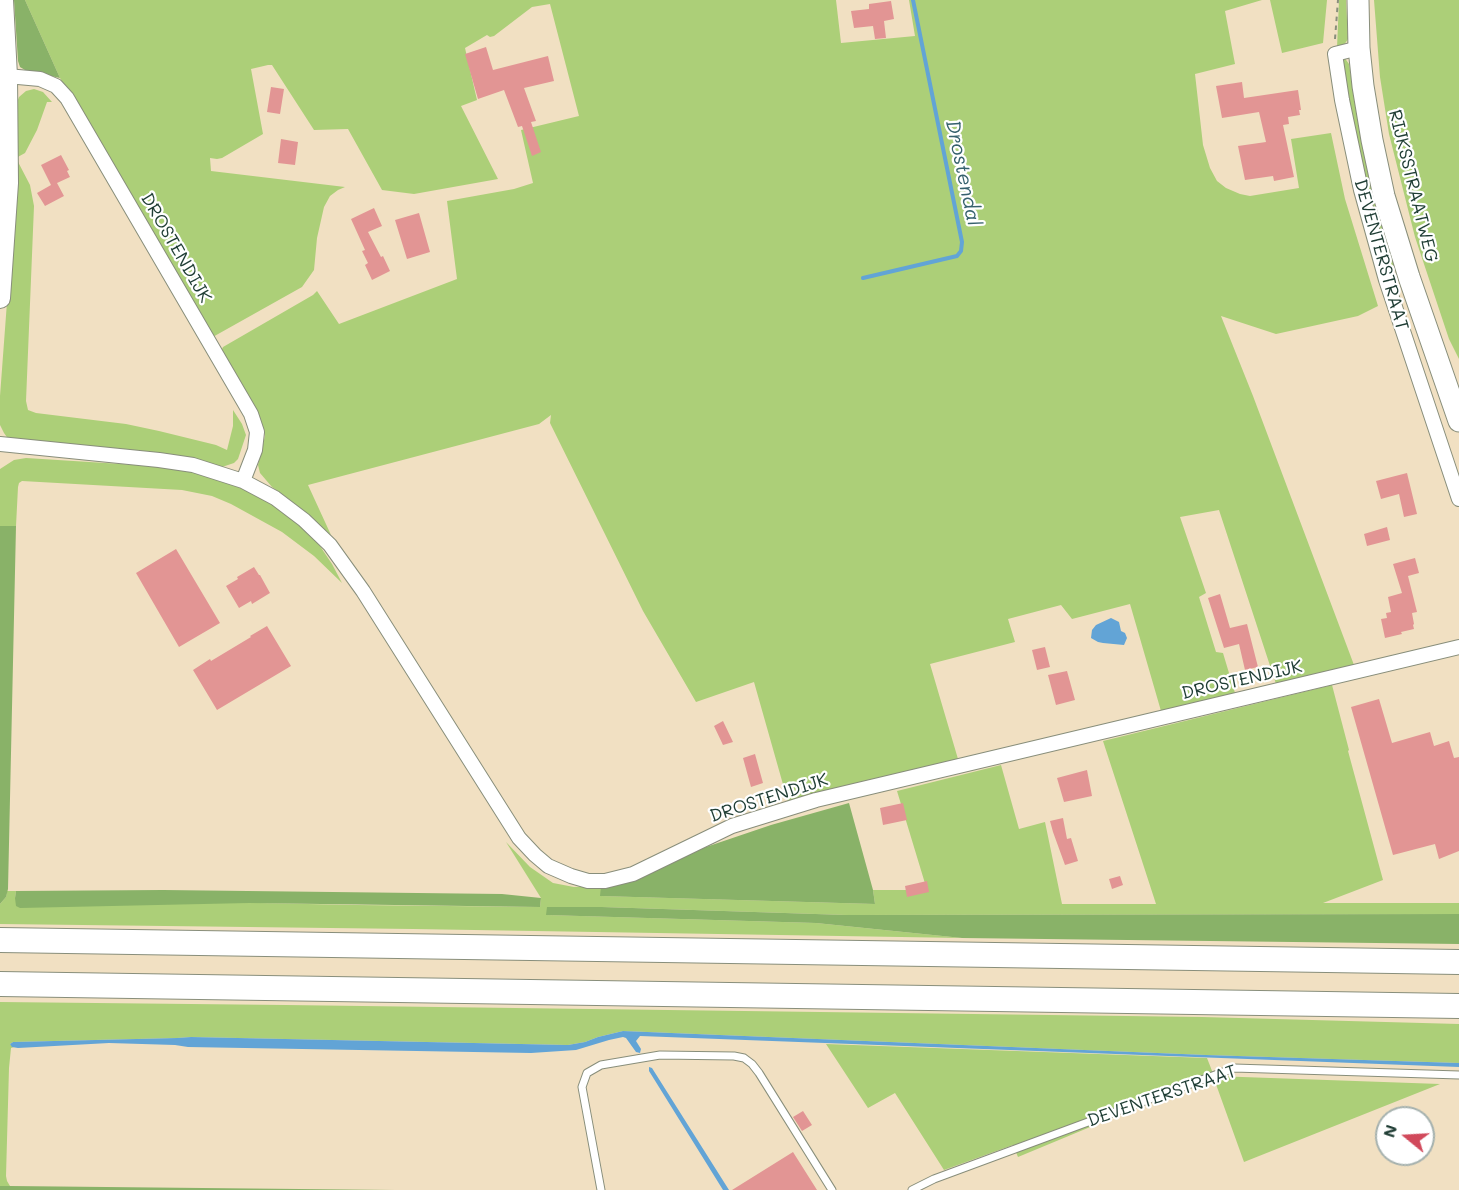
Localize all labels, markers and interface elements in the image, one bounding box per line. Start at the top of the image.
street label: RIJKSSTRAATWEG [1384,107,1442,265]
water label: Drostendal [940,118,986,228]
street label: DEVENTERSTRAAT [1349,177,1413,333]
street label: DROSTENDIJK [136,189,216,307]
street label: DROSTENDIJK [1180,656,1304,704]
street label: DROSTENDIJK [707,769,831,827]
street label: DEVENTERSTRAAT [1085,1060,1239,1132]
north arrow [1375,1106,1435,1166]
text: N [1377,1122,1401,1140]

